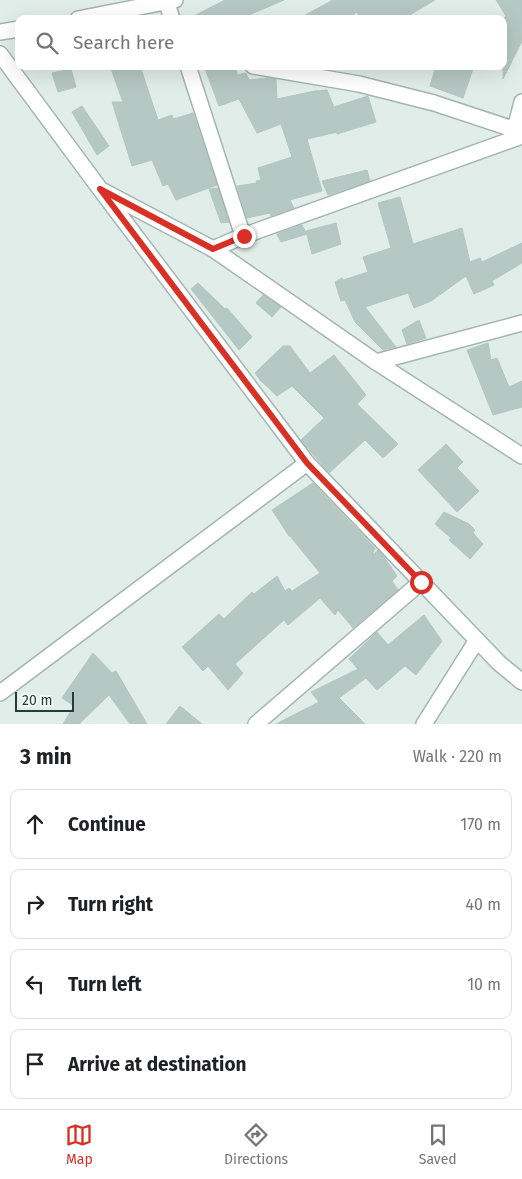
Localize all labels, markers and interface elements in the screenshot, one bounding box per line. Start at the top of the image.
search box [15,15,507,70]
icon: search [33,29,61,57]
text: Search here [73,31,174,54]
route end [233,225,256,248]
route start [410,571,433,594]
scale bar [15,689,74,712]
text: 20 m [22,692,52,709]
text: 3 min [20,744,72,770]
text: Walk · 220 m [413,747,502,766]
icon: ahead [21,810,49,838]
text: Continue [68,813,146,836]
text: 170 m [460,815,501,834]
icon: right [21,890,49,918]
text: Turn right [68,893,153,916]
text: 40 m [466,895,501,914]
icon: left [21,970,49,998]
text: Turn left [68,973,142,996]
text: 10 m [467,975,501,994]
icon: arrive [21,1050,49,1078]
text: Arrive at destination [68,1053,247,1076]
tab: Map [65,1121,93,1168]
tab: Directions [224,1121,288,1168]
tab: Saved [419,1121,457,1168]

